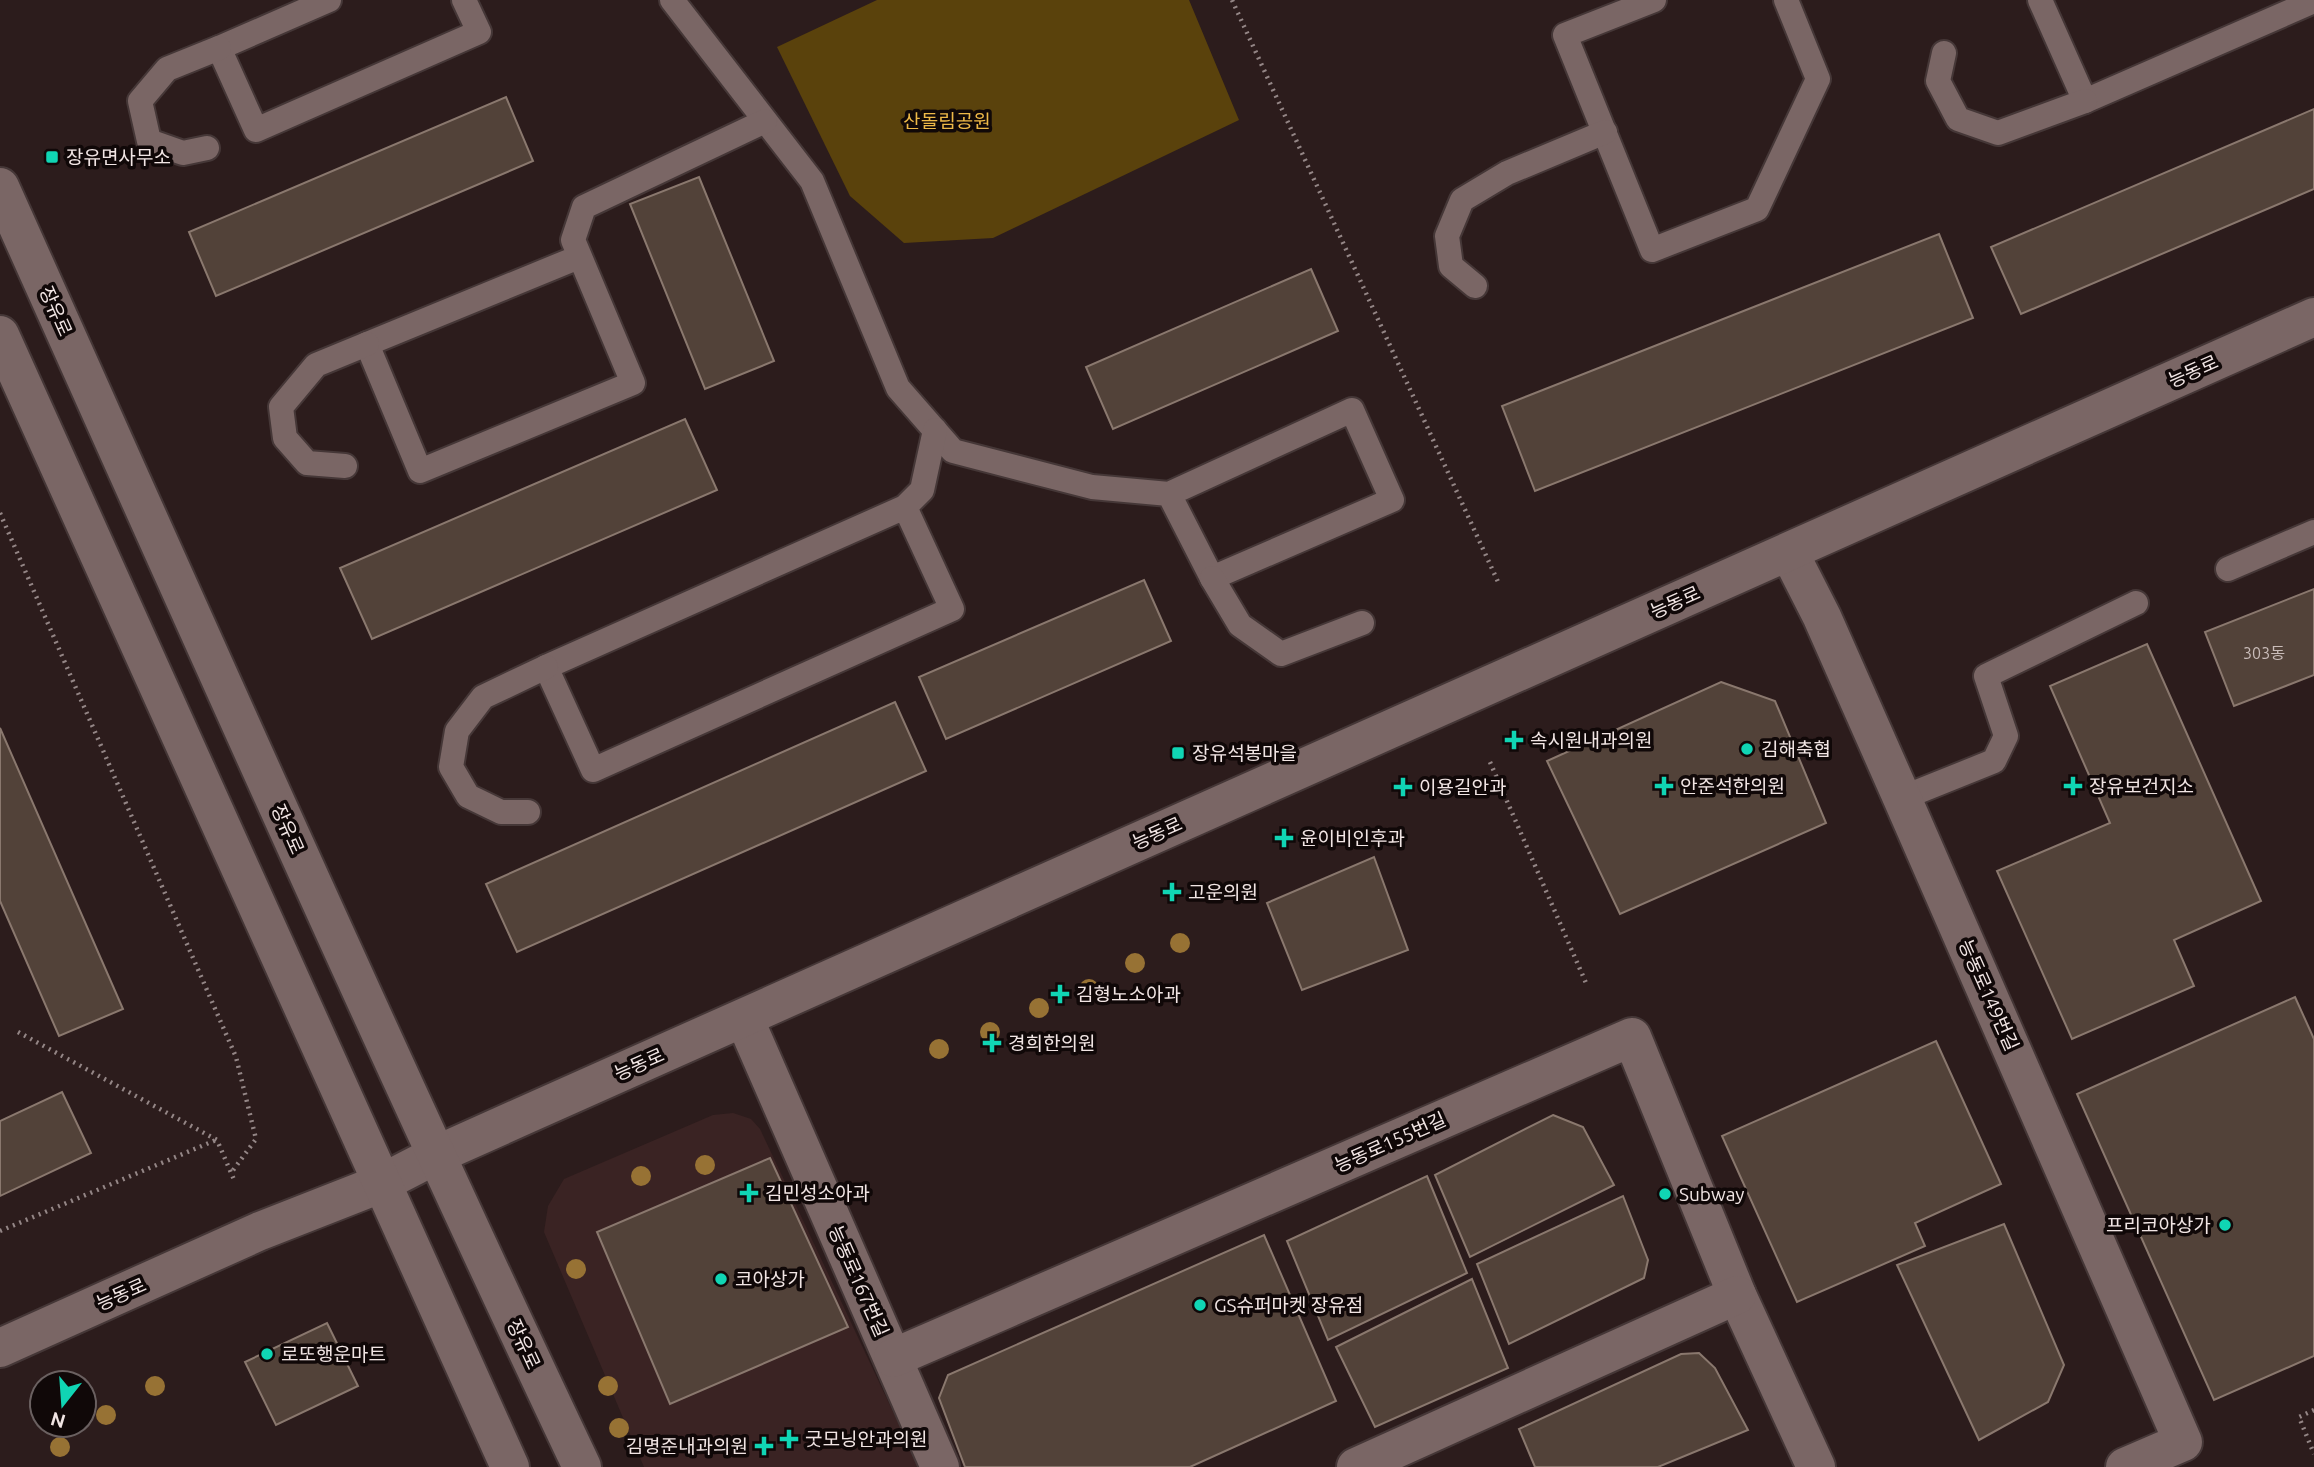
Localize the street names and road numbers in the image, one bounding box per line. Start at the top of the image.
street label: 장유로 [35,283,77,339]
street label: 능동로 [2165,350,2221,392]
street label: 능동로 [1647,581,1703,623]
street label: 장유로 [267,801,309,857]
street label: 능동로 [1129,812,1185,854]
street label: 능동로149번길 [1955,936,2023,1054]
street label: 능동로 [611,1043,667,1085]
street label: 능동로155번길 [1331,1108,1449,1176]
street label: 능동로167번길 [825,1222,893,1340]
street label: 능동로 [93,1273,149,1315]
street label: 장유로 [503,1316,545,1372]

